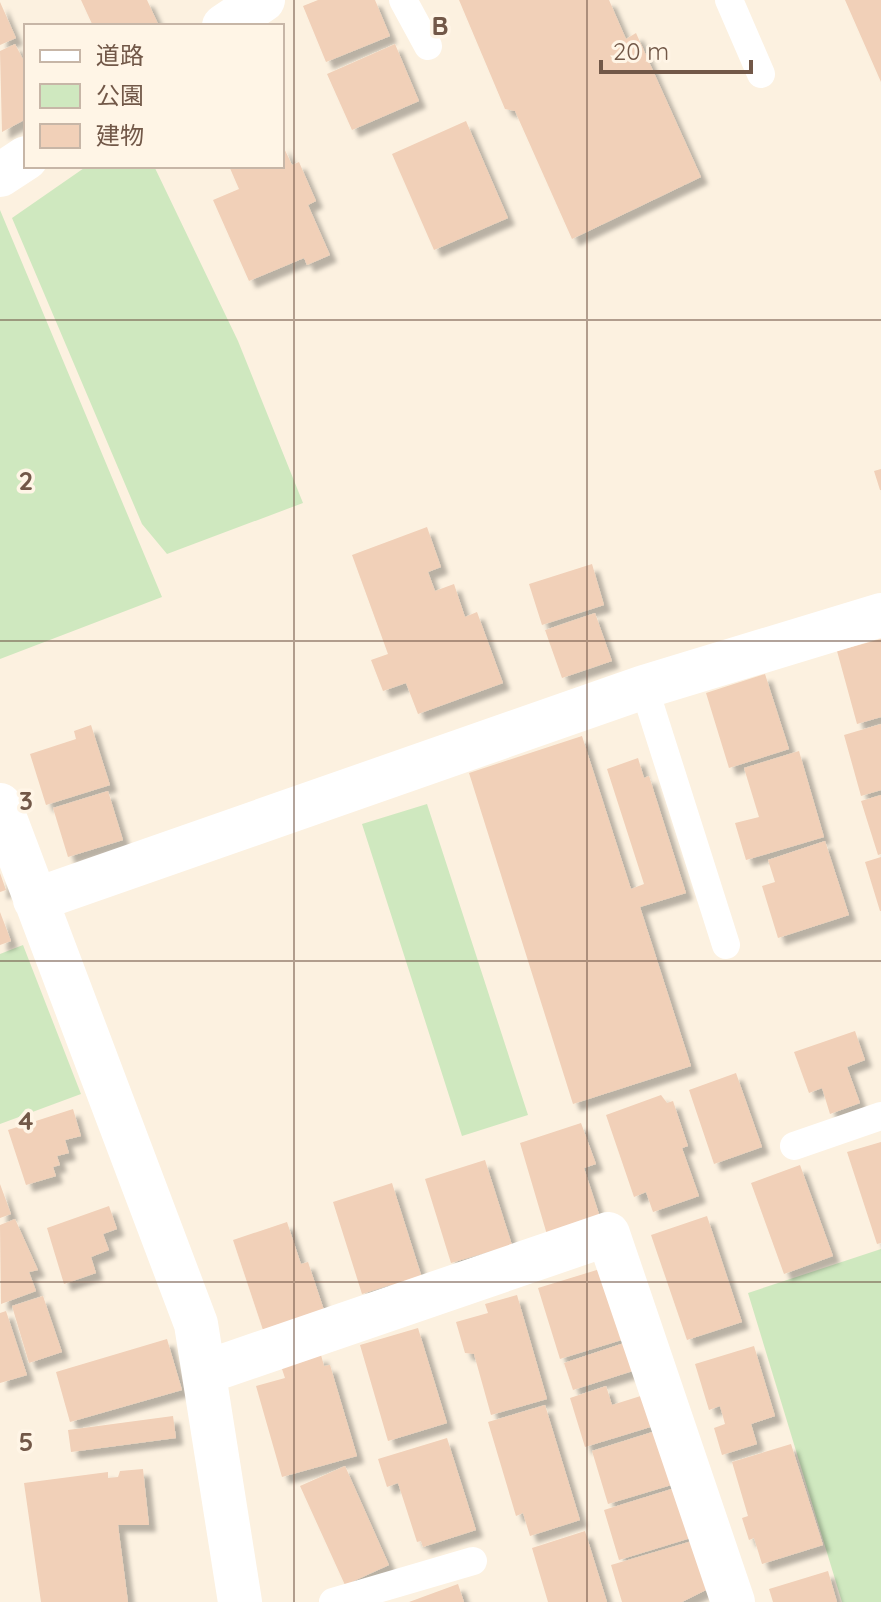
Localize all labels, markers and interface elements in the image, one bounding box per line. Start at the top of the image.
text: B [431,9,449,42]
legend [24,24,284,168]
scale bar [601,24,751,74]
text: 20 m [613,36,669,66]
text: 道路 [96,40,144,70]
text: 公園 [96,80,144,110]
text: 建物 [96,120,144,150]
text: 2 [19,464,33,497]
text: 3 [19,784,33,817]
text: 4 [18,1104,34,1137]
text: 5 [19,1425,33,1458]

